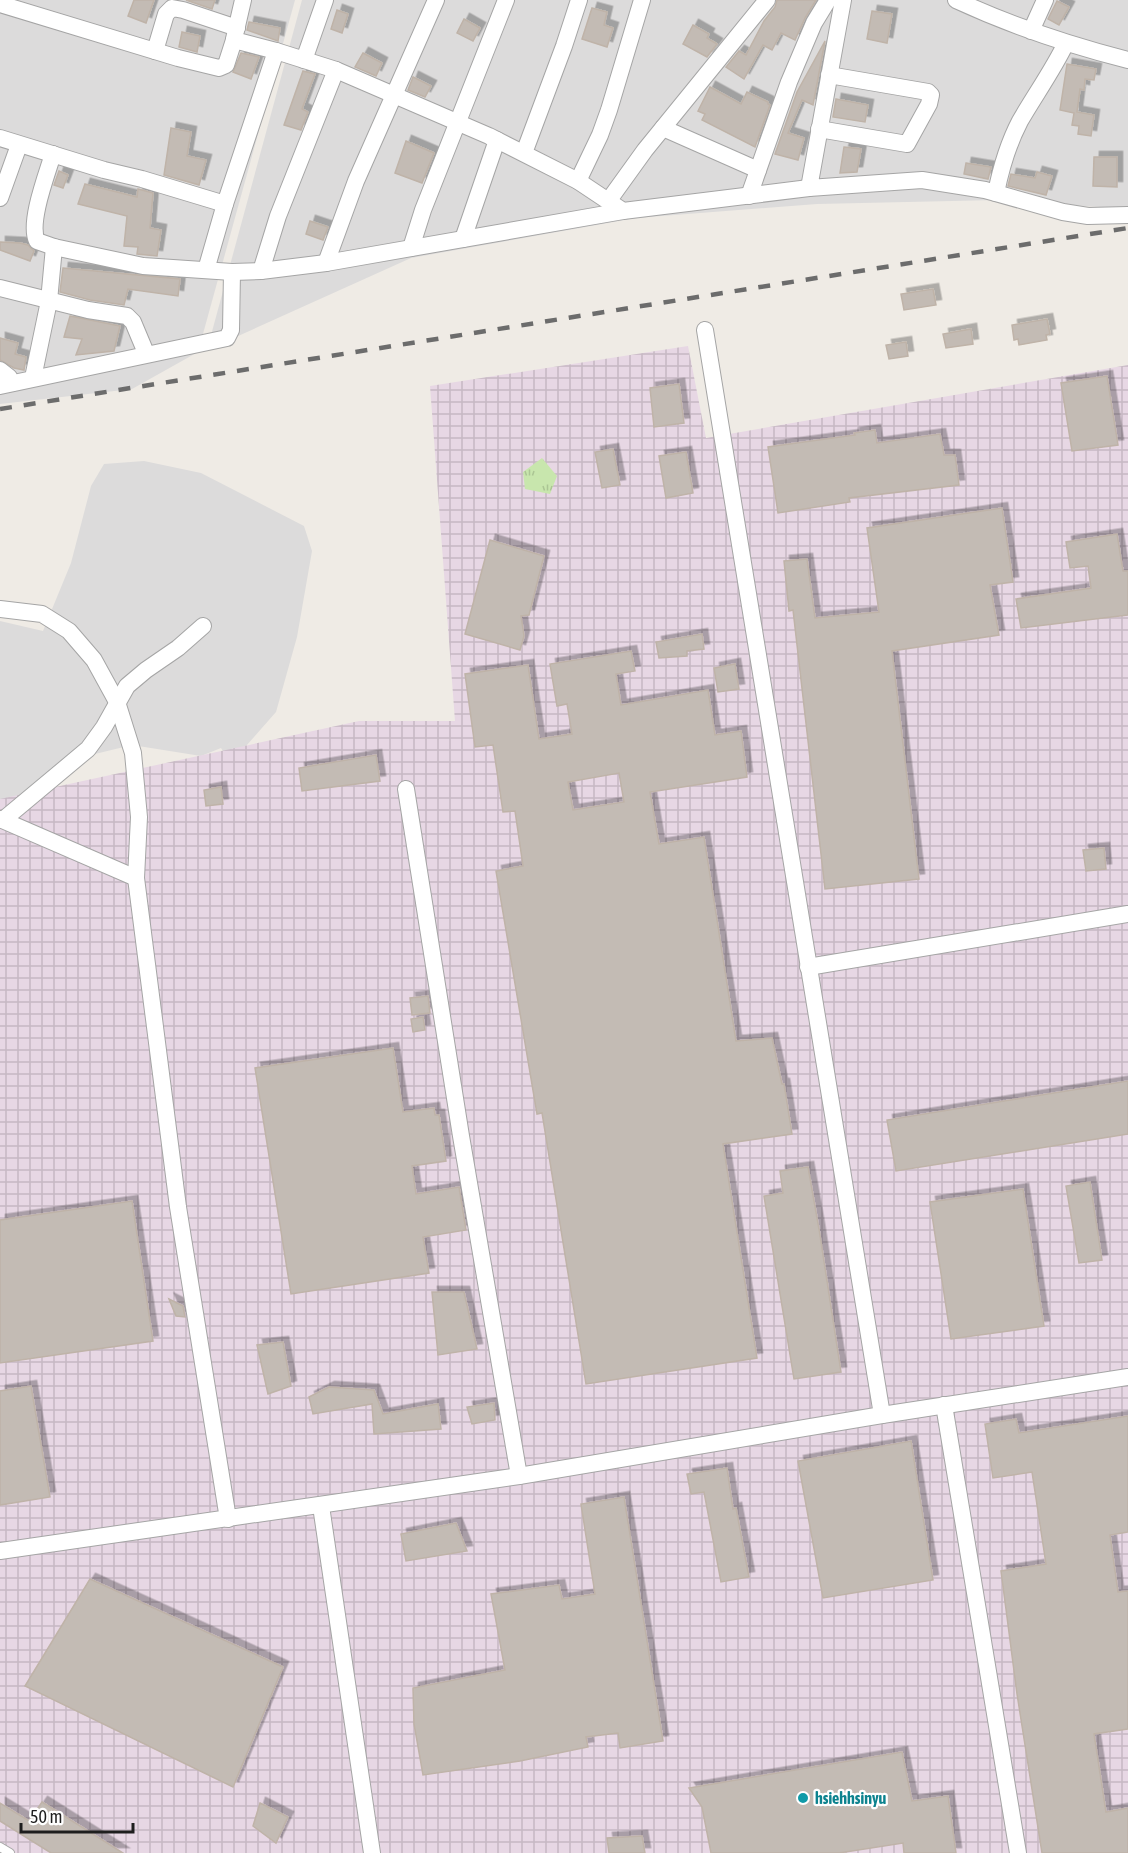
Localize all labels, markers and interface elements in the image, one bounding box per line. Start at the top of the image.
place label: hsiehhsinyu [815,1789,887,1807]
marker: hsiehhsinyu [796,1791,810,1805]
scale bar [21,1796,134,1834]
text: 50 m [30,1806,62,1827]

